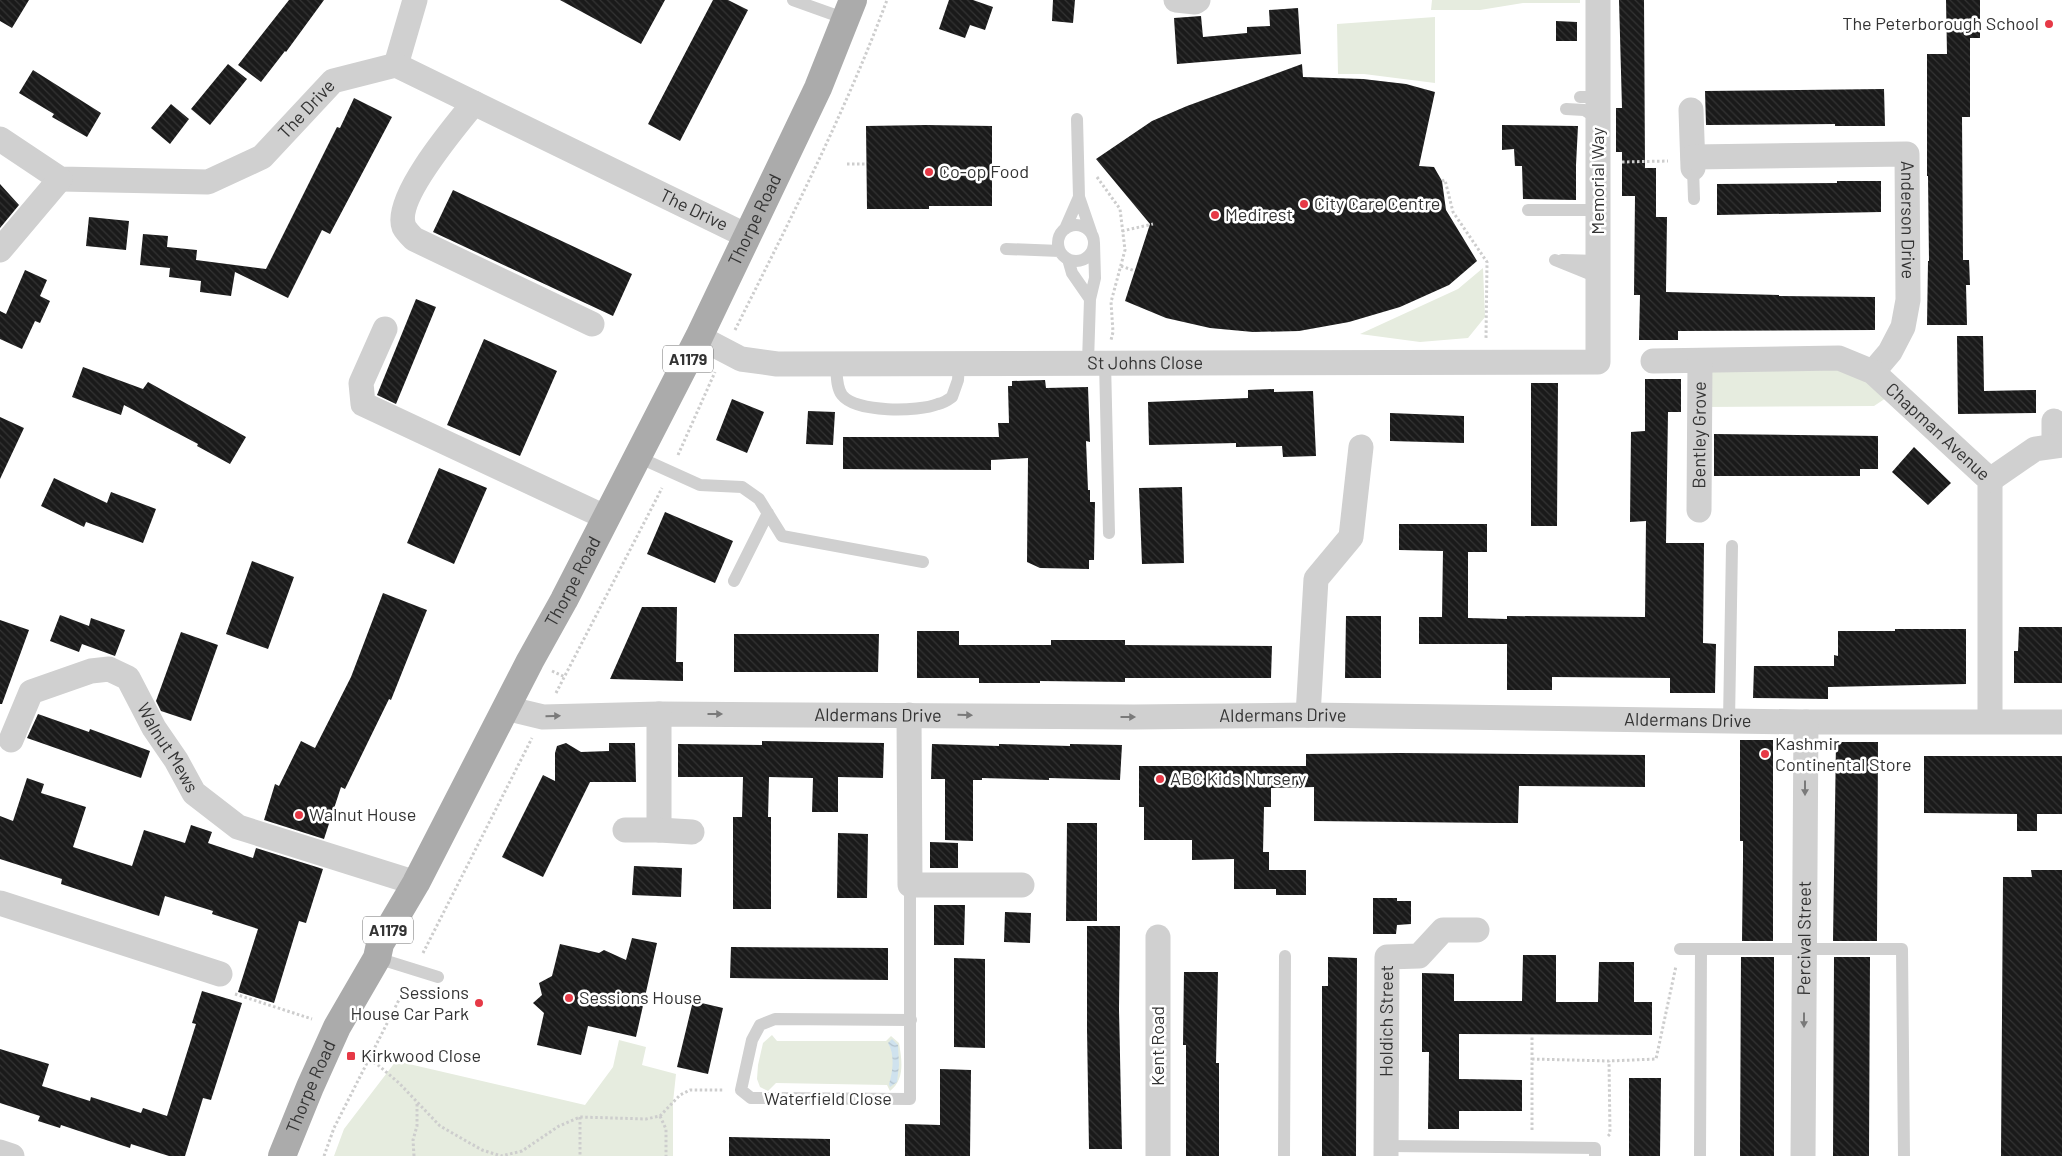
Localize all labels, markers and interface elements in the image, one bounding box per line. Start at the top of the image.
place label: The Peterborough School [1842,12,2039,34]
marker: The Peterborough School [2043,18,2055,30]
street label: The Drive [273,74,339,143]
street label: Memorial Way [1586,127,1608,235]
place label: Co-op Food [939,160,1029,182]
street label: Anderson Drive [1897,161,1920,279]
marker: Co-op Food [923,166,935,178]
street label: Thorpe Road [723,170,785,269]
street label: The Drive [657,183,732,235]
place label: City Care Centre [1314,192,1440,214]
marker: City Care Centre [1298,198,1310,210]
place label: Medirest [1225,203,1293,225]
marker: Medirest [1209,209,1221,221]
road number: A1179 [663,346,713,372]
street label: St Johns Close [1087,351,1203,373]
street label: Chapman Avenue [1882,377,1995,485]
street label: Bentley Grove [1687,381,1710,489]
street label: Thorpe Road [539,532,605,630]
street label: Walnut Mews [133,699,204,796]
street label: Aldermans Drive [814,703,942,726]
street label: Aldermans Drive [1219,703,1347,726]
street label: Aldermans Drive [1624,707,1752,731]
one-way arrow [708,710,724,718]
one-way arrow [958,711,974,719]
one-way arrow [545,712,561,720]
one-way arrow [1120,713,1136,721]
place label: Kashmir Continental Store [1775,732,1912,775]
marker: Kashmir Continental Store [1759,748,1771,760]
place label: ABC Kids Nursery [1170,767,1306,789]
marker: ABC Kids Nursery [1154,773,1166,785]
one-way arrow [1801,780,1809,796]
place label: Walnut House [309,803,416,825]
marker: Walnut House [293,809,305,821]
street label: Percival Street [1792,880,1815,996]
road number: A1179 [363,916,413,944]
street label: Holdich Street [1374,965,1397,1077]
place label: Sessions House Car Park [350,981,469,1024]
place label: Sessions House [579,986,702,1008]
marker: Sessions House [563,992,575,1004]
marker: Sessions House Car Park [473,997,485,1009]
street label: Kent Road [1146,1006,1168,1086]
one-way arrow [1800,1013,1808,1029]
street label: Thorpe Road [280,1036,340,1136]
place label: Kirkwood Close [361,1044,481,1066]
marker: Kirkwood Close [345,1050,357,1062]
street label: Waterfield Close [764,1087,892,1109]

